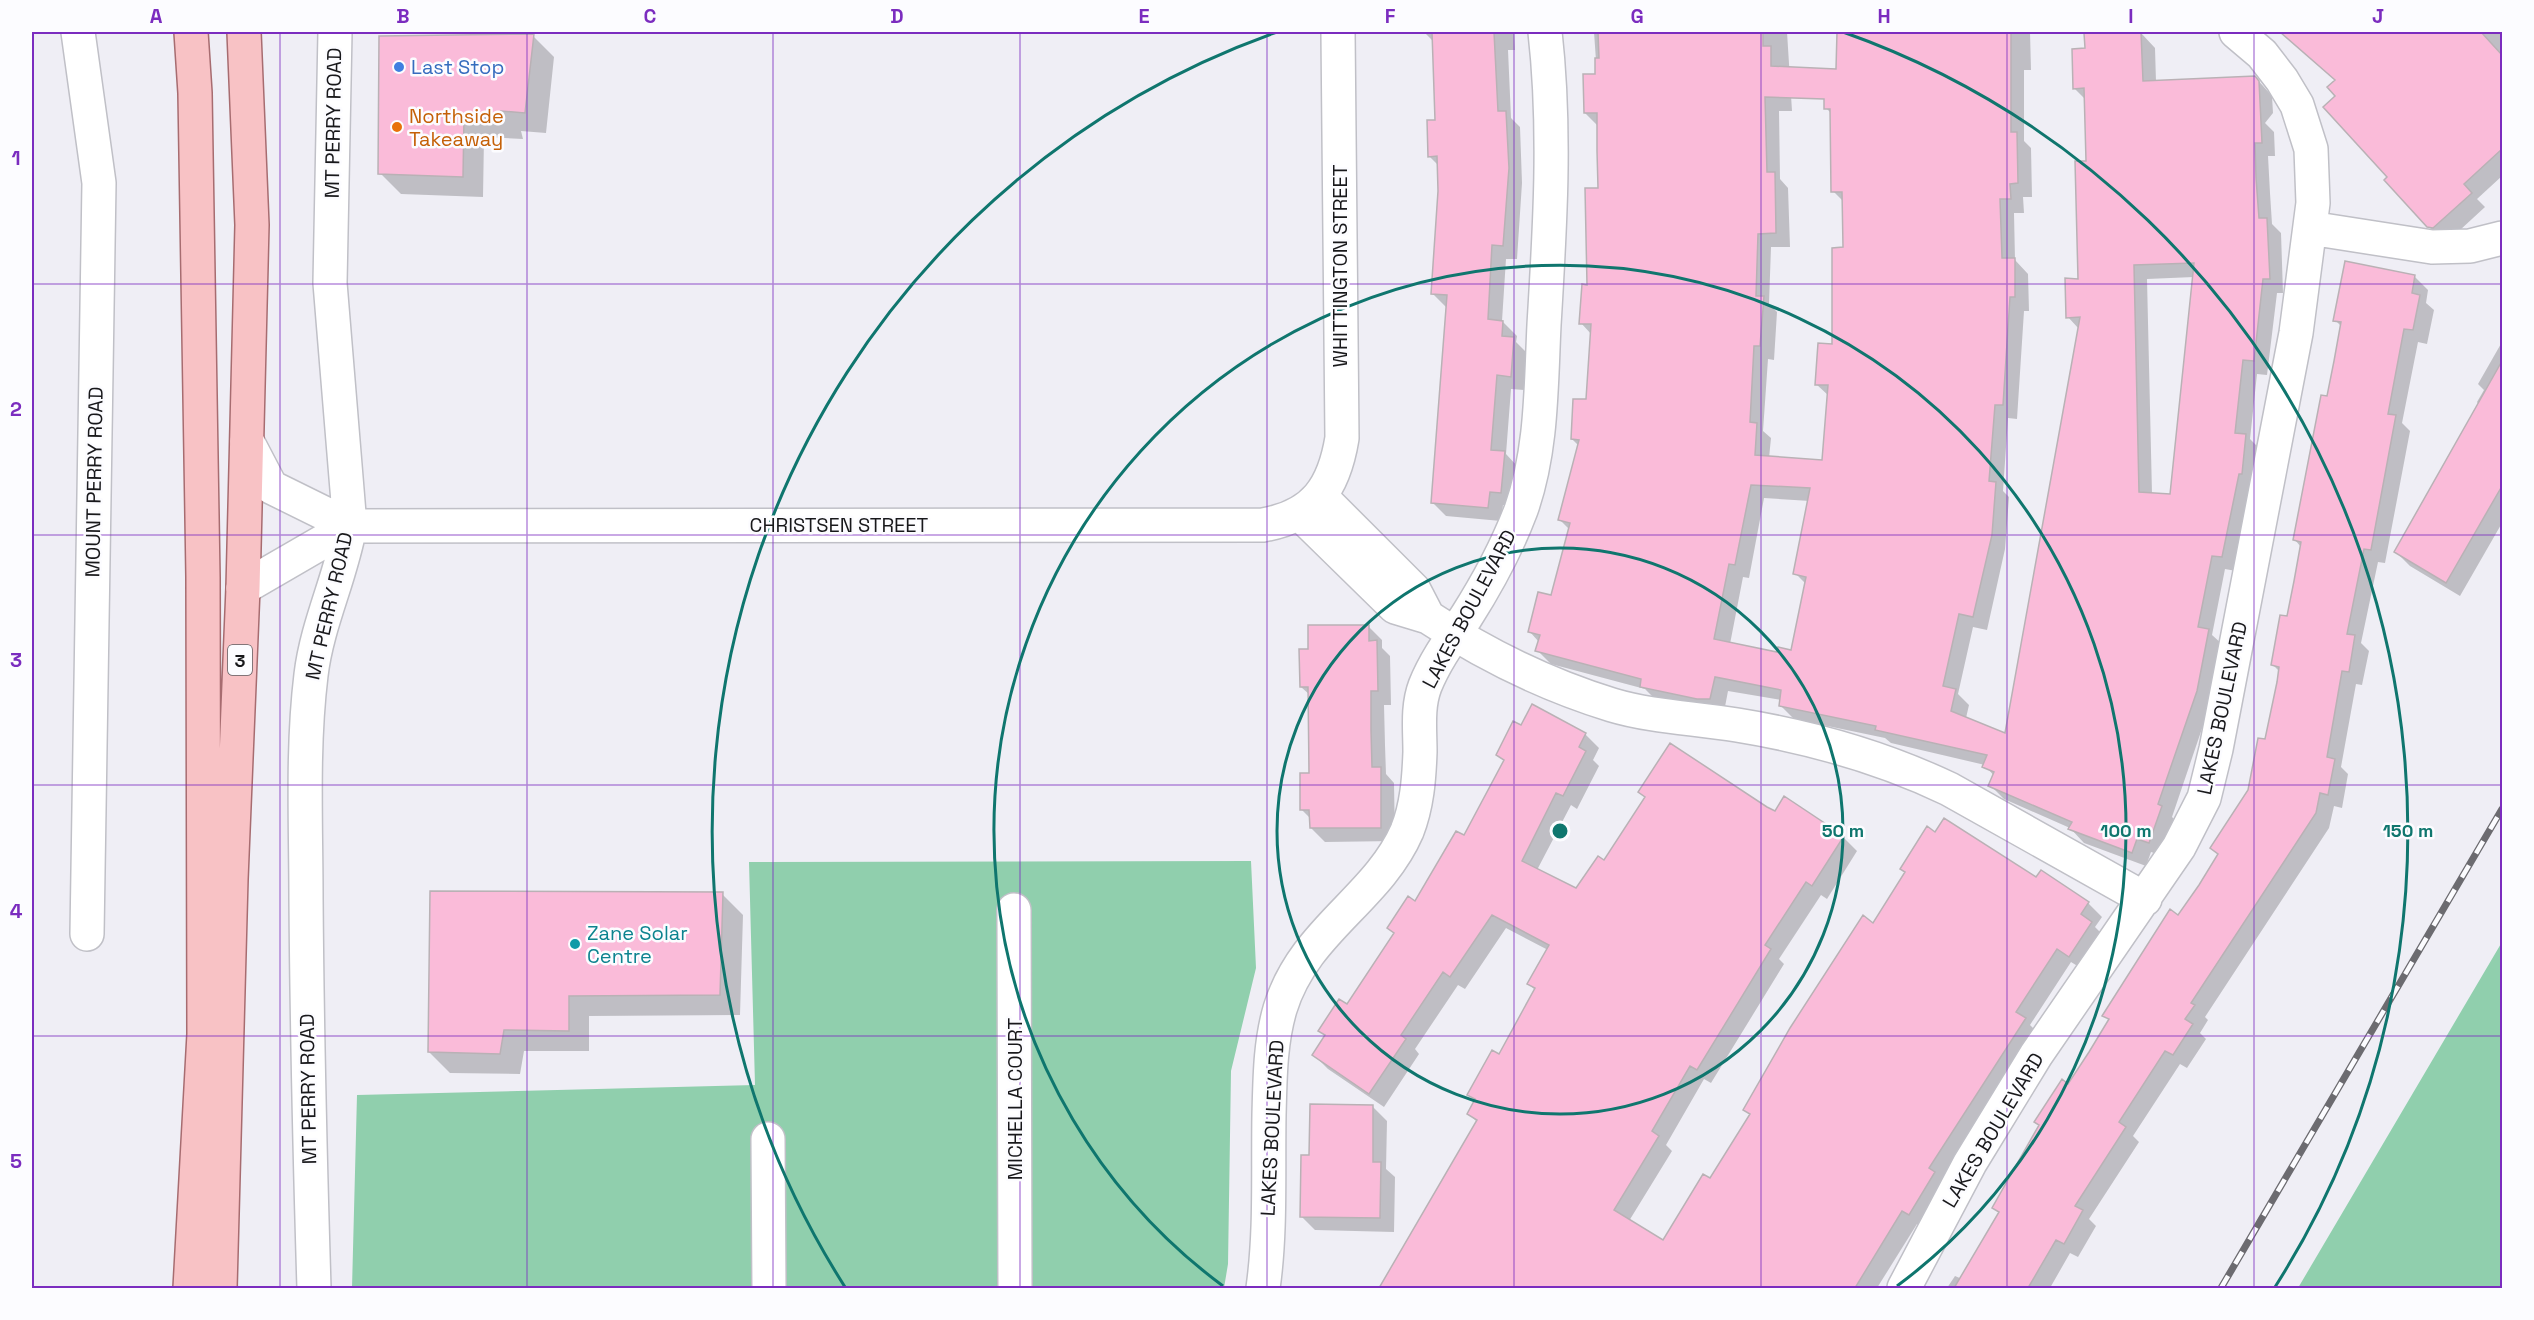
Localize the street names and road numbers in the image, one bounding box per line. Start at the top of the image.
street label: MT PERRY ROAD [319,47,347,199]
street label: WHITTINGTON STREET [1327,164,1353,368]
street label: MOUNT PERRY ROAD [79,386,109,578]
street label: CHRISTSEN STREET [750,512,929,538]
street label: LAKES BOULEVARD [1416,525,1522,693]
street label: MT PERRY ROAD [299,530,359,682]
street label: LAKES BOULEVARD [2191,619,2253,797]
road number: 3 [228,645,252,675]
street label: MT PERRY ROAD [294,1013,322,1165]
street label: MICHELLA COURT [1002,1018,1028,1180]
street label: LAKES BOULEVARD [1254,1039,1290,1217]
street label: LAKES BOULEVARD [1936,1048,2050,1212]

